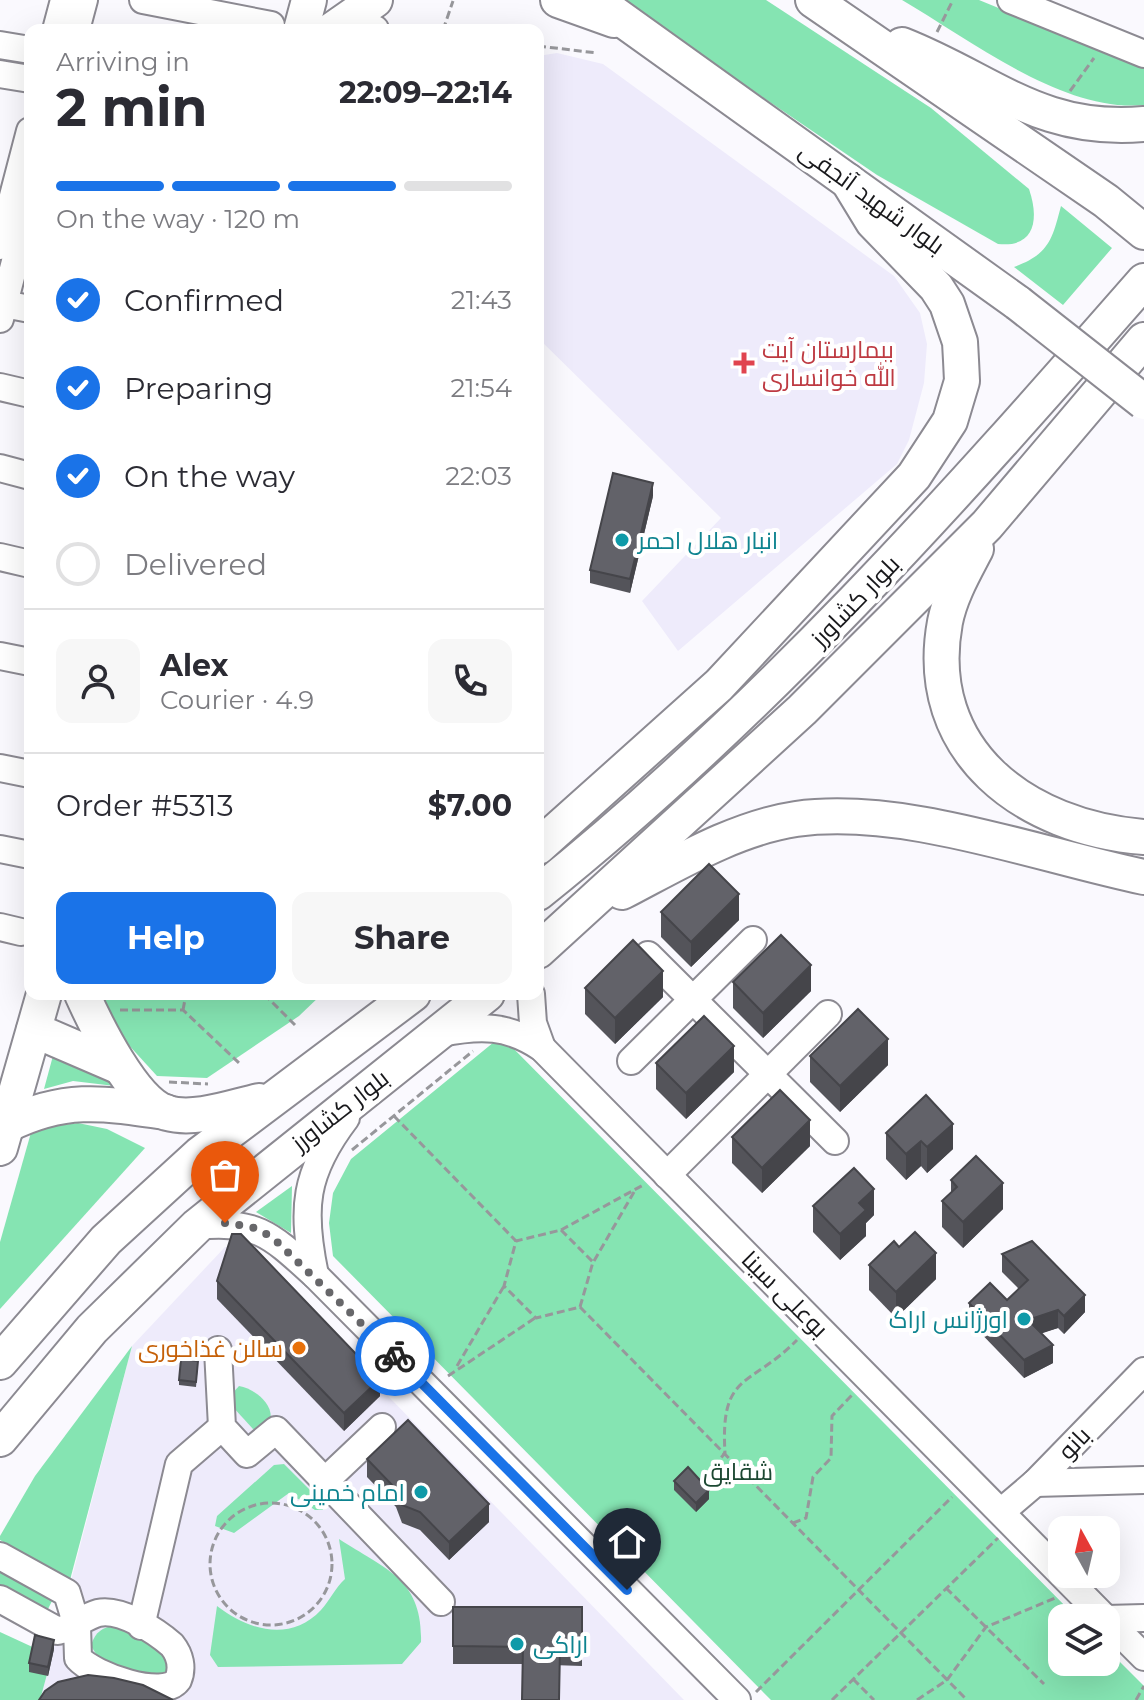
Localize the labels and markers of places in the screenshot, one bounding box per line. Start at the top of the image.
place label: بیمارستان آیت الله خوانساری [762,335,896,392]
marker: بیمارستان آیت الله خوانساری [733,352,755,374]
place label: انبار هلال احمر [636,526,778,555]
marker: انبار هلال احمر [613,531,631,549]
pin [191,1141,259,1223]
place label: اورژانس اراک [889,1305,1008,1334]
marker: اورژانس اراک [1015,1310,1033,1328]
place label: سالن غذاخوری [138,1334,283,1363]
marker: سالن غذاخوری [290,1339,308,1357]
place label: امام خمینی [290,1478,405,1509]
marker: امام خمینی [412,1483,430,1501]
pin [593,1508,661,1590]
place label: اراکی [533,1630,588,1659]
marker: اراکی [508,1635,526,1653]

